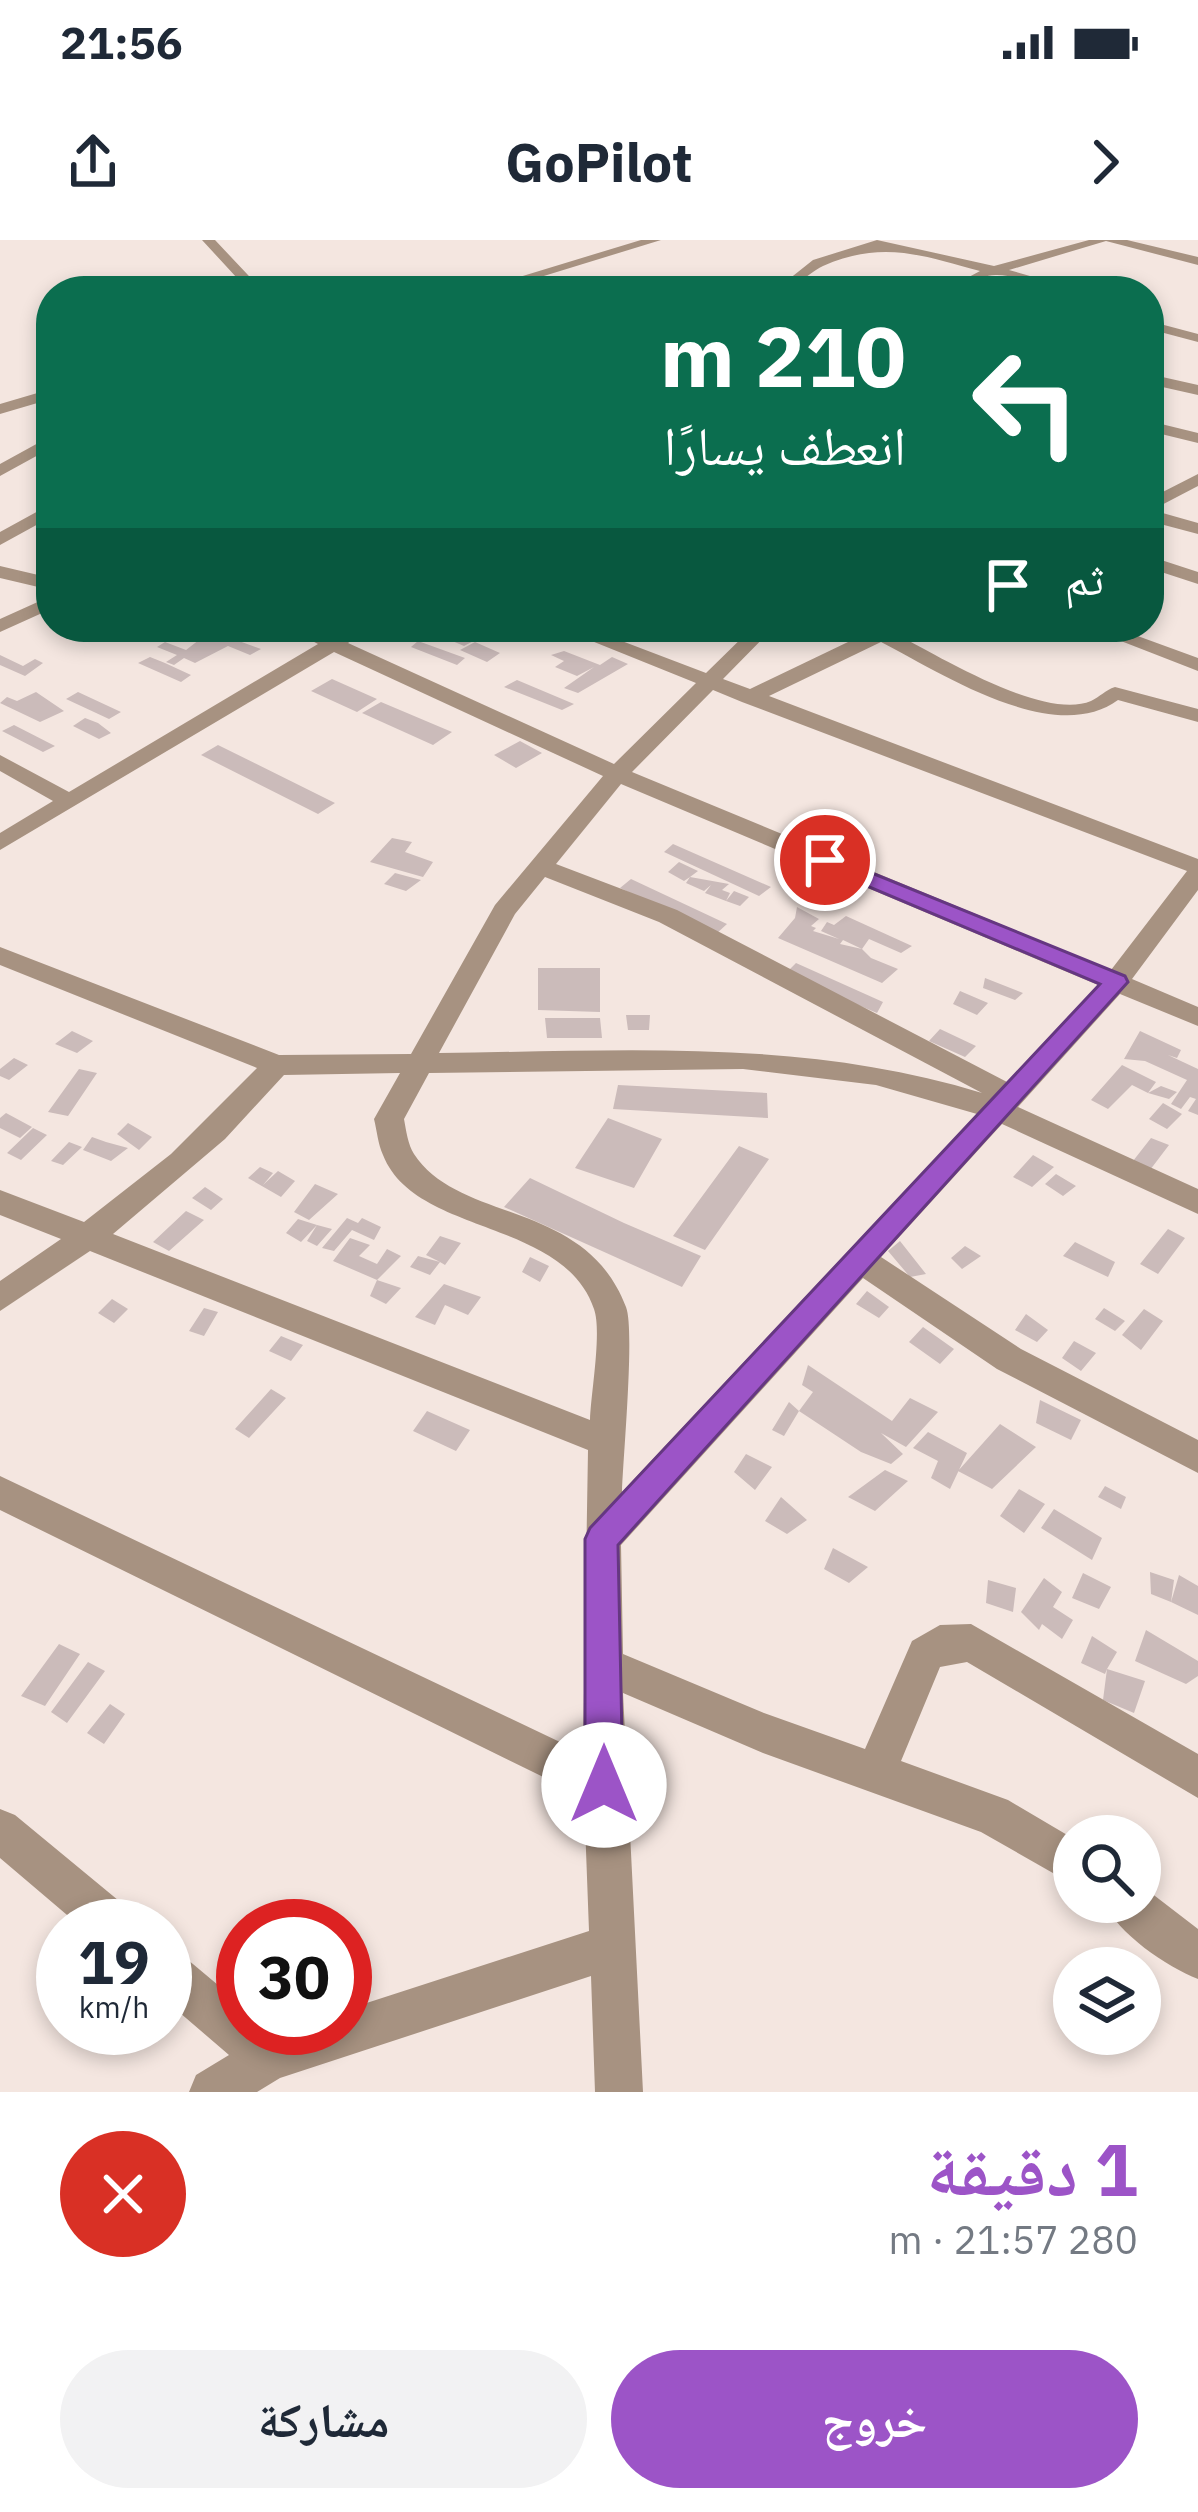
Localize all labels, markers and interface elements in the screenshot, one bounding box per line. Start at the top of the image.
text: 21:56 [60,13,183,71]
text: GoPilot [505,127,693,197]
icon: share [60,129,126,195]
icon: forward [1072,129,1138,195]
text: 210 m [660,301,906,410]
icon: left [948,324,1104,480]
text: انعطف يسارًا [663,410,906,480]
text: ثم [1065,549,1104,607]
icon: arrive [975,552,1041,618]
pin [774,809,876,911]
icon: arrive [792,827,858,893]
position arrow [541,1722,667,1848]
map controls [1053,1815,1161,2055]
button: search [1053,1815,1161,1923]
speed limit sign: 30 [216,1899,372,2055]
text: 19 [78,1922,150,2001]
button: layers [1053,1947,1161,2055]
text: km/h [79,1987,149,2026]
text: 1 دقيقة [927,2122,1138,2216]
button: close [60,2131,186,2257]
text: 280 m · 21:57 [888,2214,1138,2265]
button: مشاركة [60,2350,587,2488]
button: خروج [611,2350,1138,2488]

